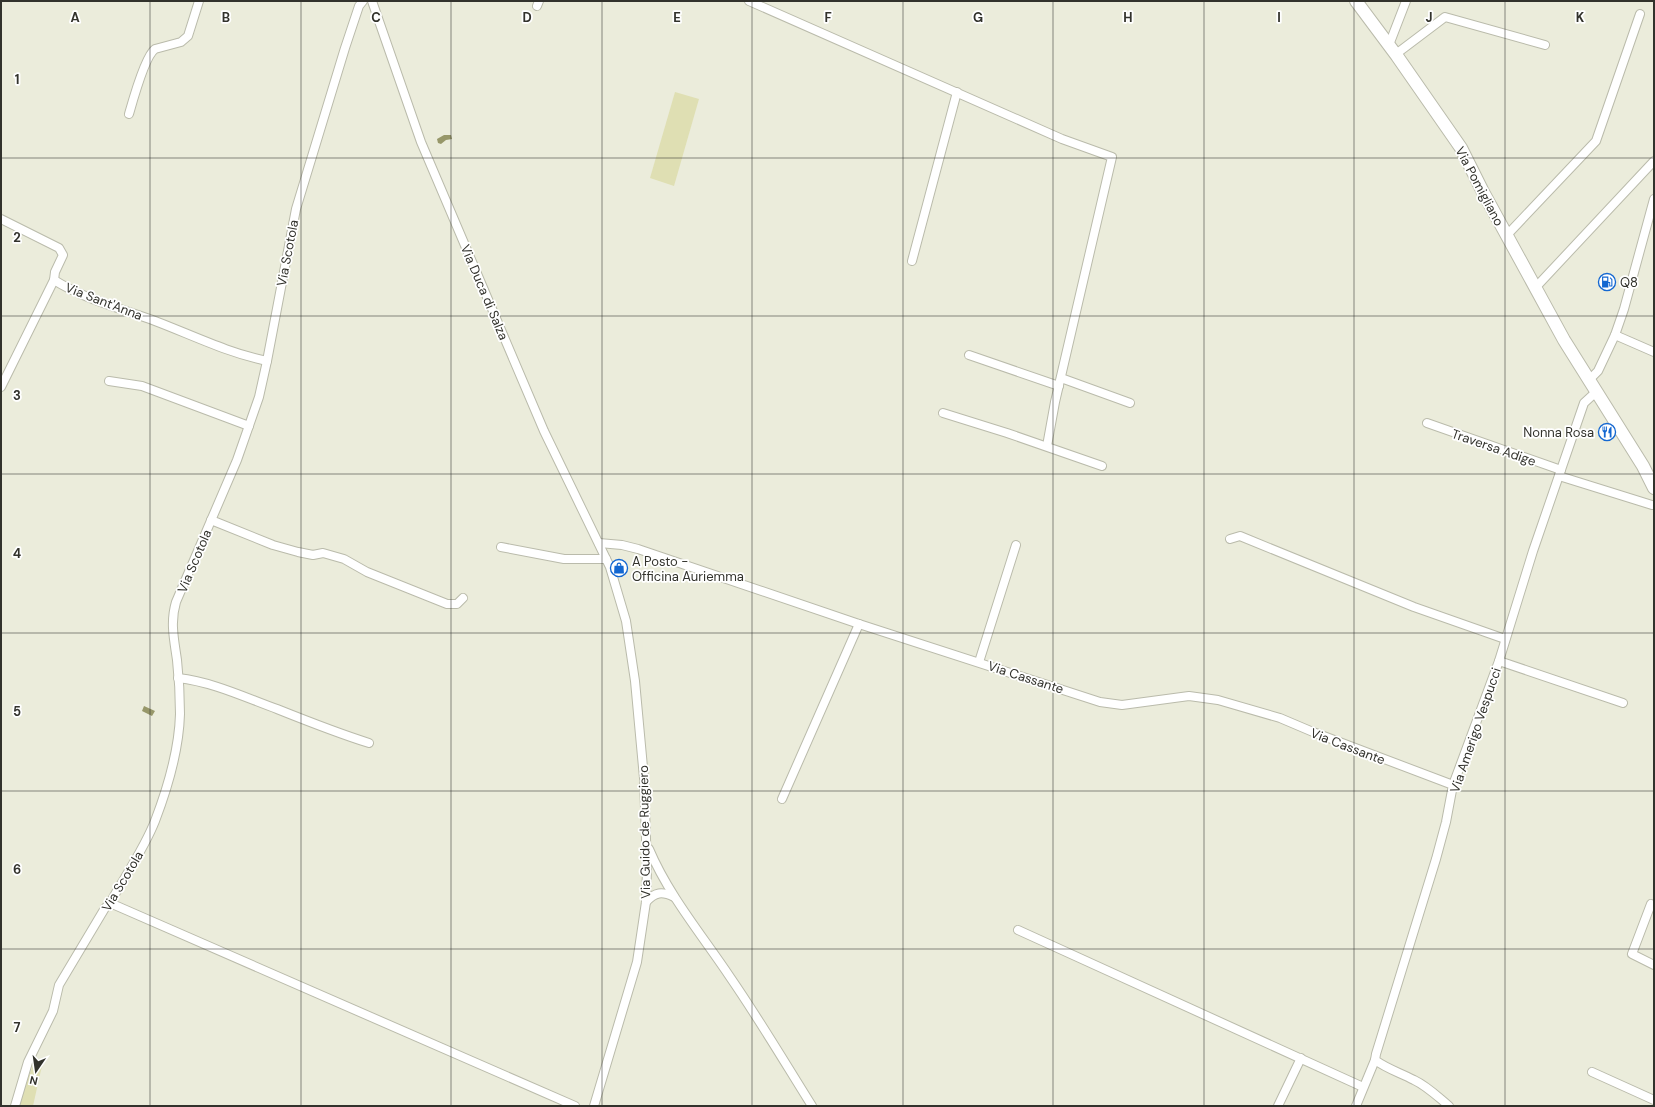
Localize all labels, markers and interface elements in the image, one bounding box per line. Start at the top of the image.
text: A [70,9,80,26]
text: B [222,9,230,26]
text: C [371,9,381,26]
text: D [522,9,532,26]
text: E [673,9,681,26]
text: F [824,9,832,26]
text: G [973,9,983,26]
text: H [1123,9,1133,26]
text: I [1277,9,1281,26]
text: J [1425,9,1433,26]
text: K [1576,9,1585,26]
text: 1 [15,71,19,88]
street label: Via Pomigliano [1452,144,1508,229]
street label: Via Scotola [273,218,302,288]
text: 2 [13,229,21,246]
street label: Via Duca di Salza [457,242,512,342]
fuel station icon: Q8 [1597,272,1617,292]
place label: Q8 [1620,274,1638,291]
street label: Via Sant'Anna [63,279,145,324]
text: 3 [13,387,21,404]
restaurant icon: Nonna Rosa [1597,422,1617,442]
place label: Nonna Rosa [1523,424,1594,441]
street label: Traversa Adige [1450,425,1538,470]
street label: Via Scotola [173,527,215,596]
text: 4 [13,545,21,562]
place label: A Posto - Officina Auriemma [632,553,744,585]
shop icon: A Posto - Officina Auriemma [609,558,629,578]
street label: Via Cassante [986,657,1066,698]
street label: Via Amerigo Vespucci [1446,665,1505,795]
text: 5 [13,703,21,720]
street label: Via Cassante [1308,724,1388,768]
street label: Via Guido de Ruggiero [635,765,654,899]
street label: Via Scotola [98,848,147,915]
text: 6 [13,861,21,878]
text: 7 [14,1019,21,1036]
north arrow [16,1051,56,1091]
text: N [28,1073,39,1088]

